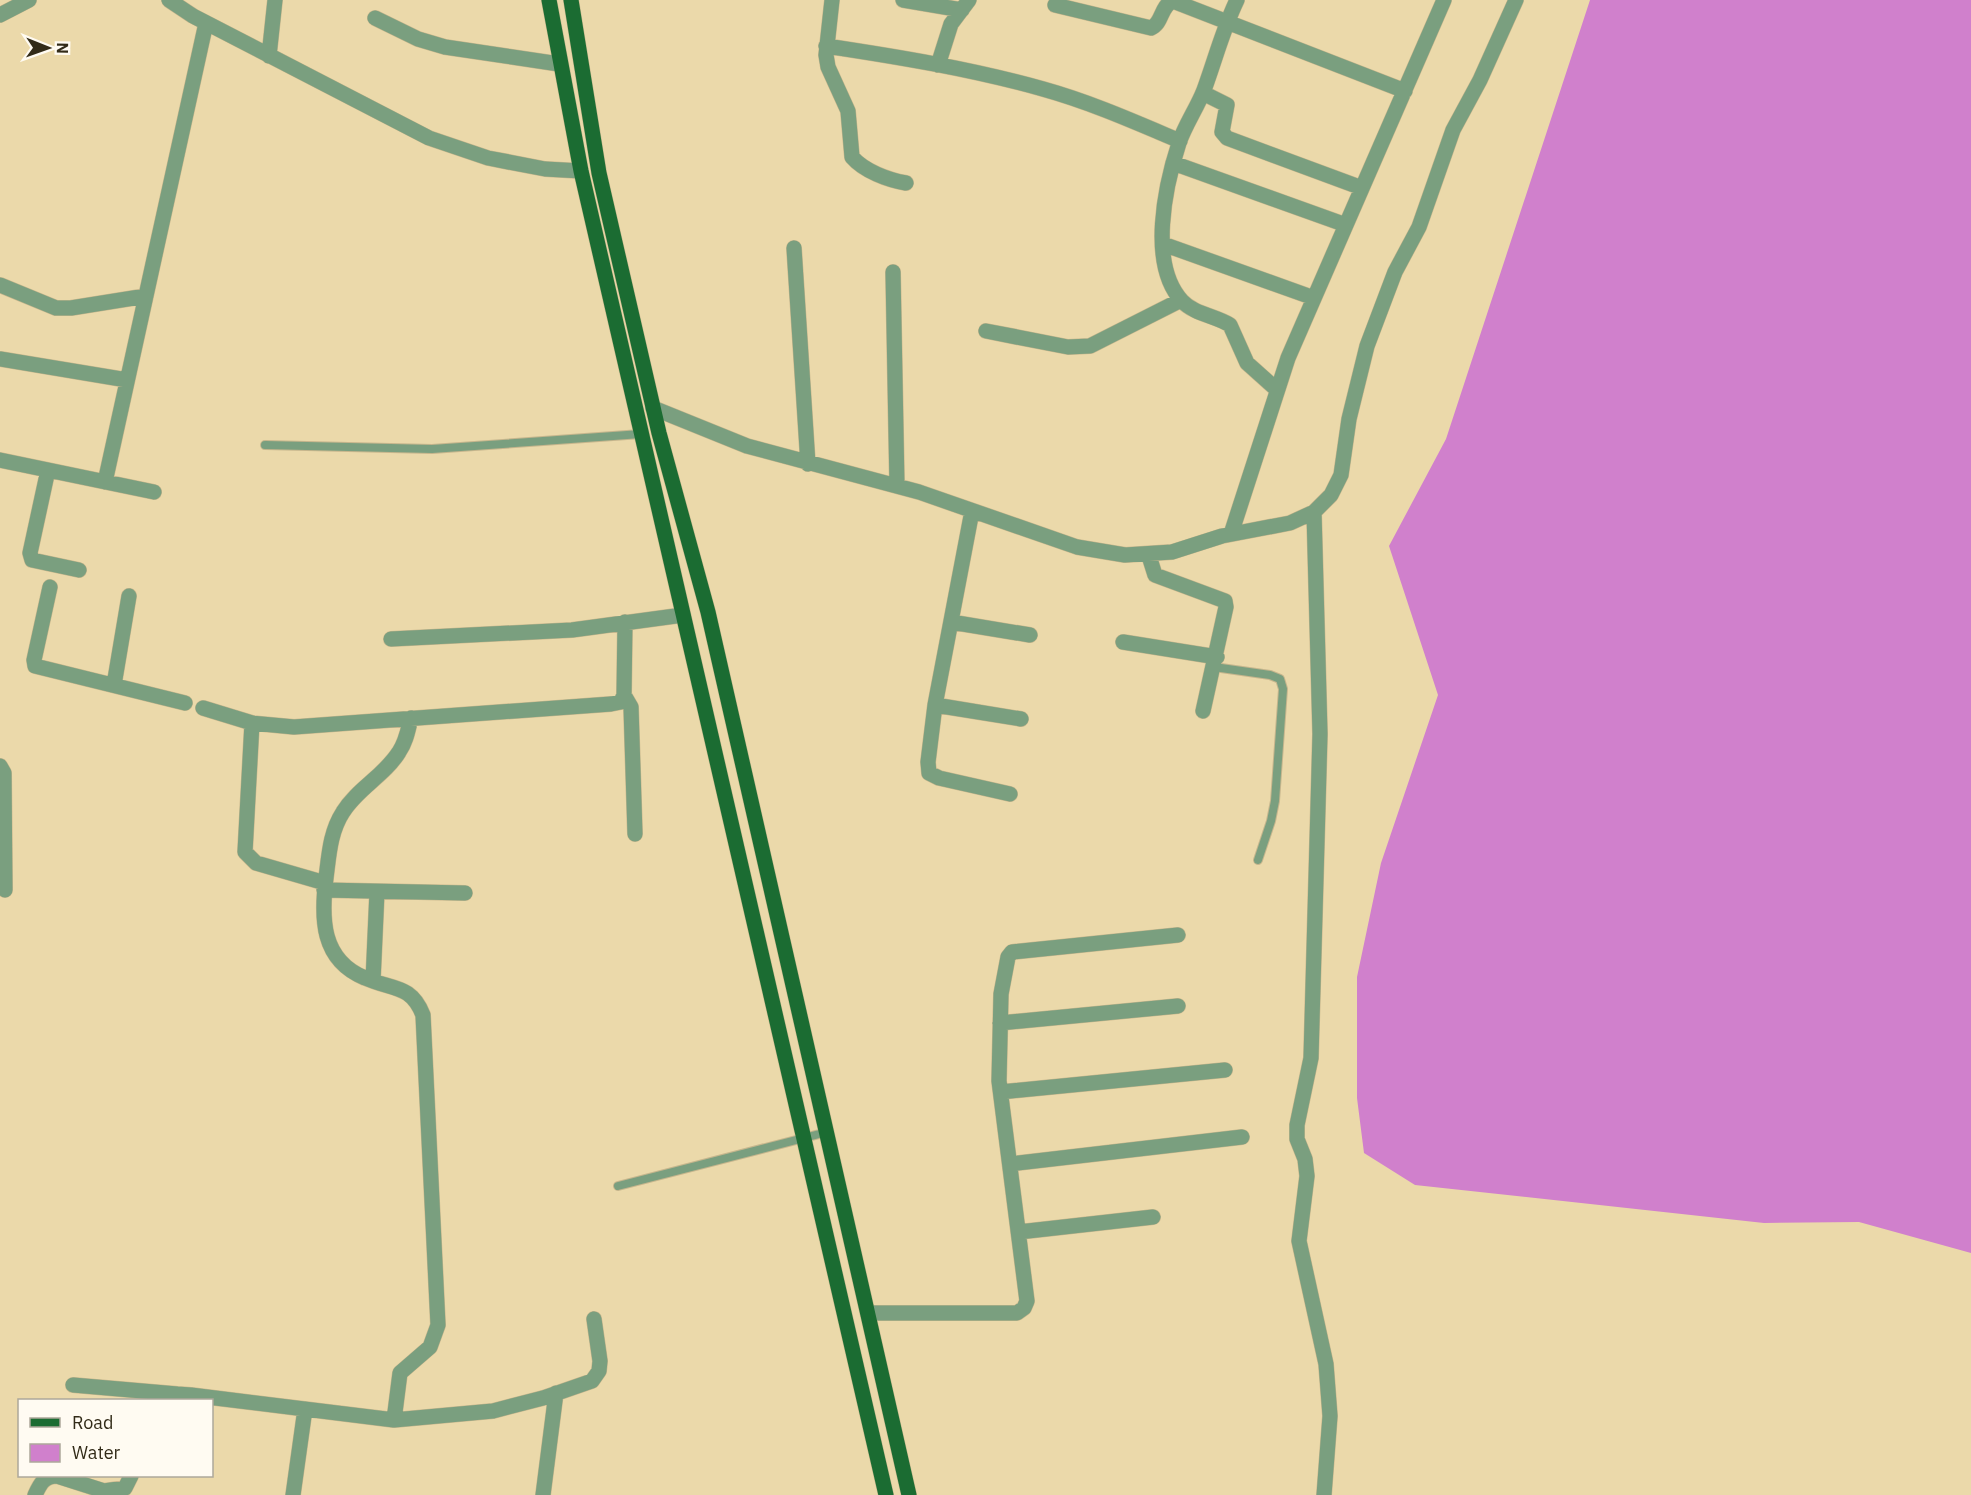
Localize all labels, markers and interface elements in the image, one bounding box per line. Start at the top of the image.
north arrow [18,18,78,78]
text: N [53,42,73,54]
legend [18,1399,213,1477]
text: Road [72,1411,113,1434]
text: Water [72,1441,121,1464]

